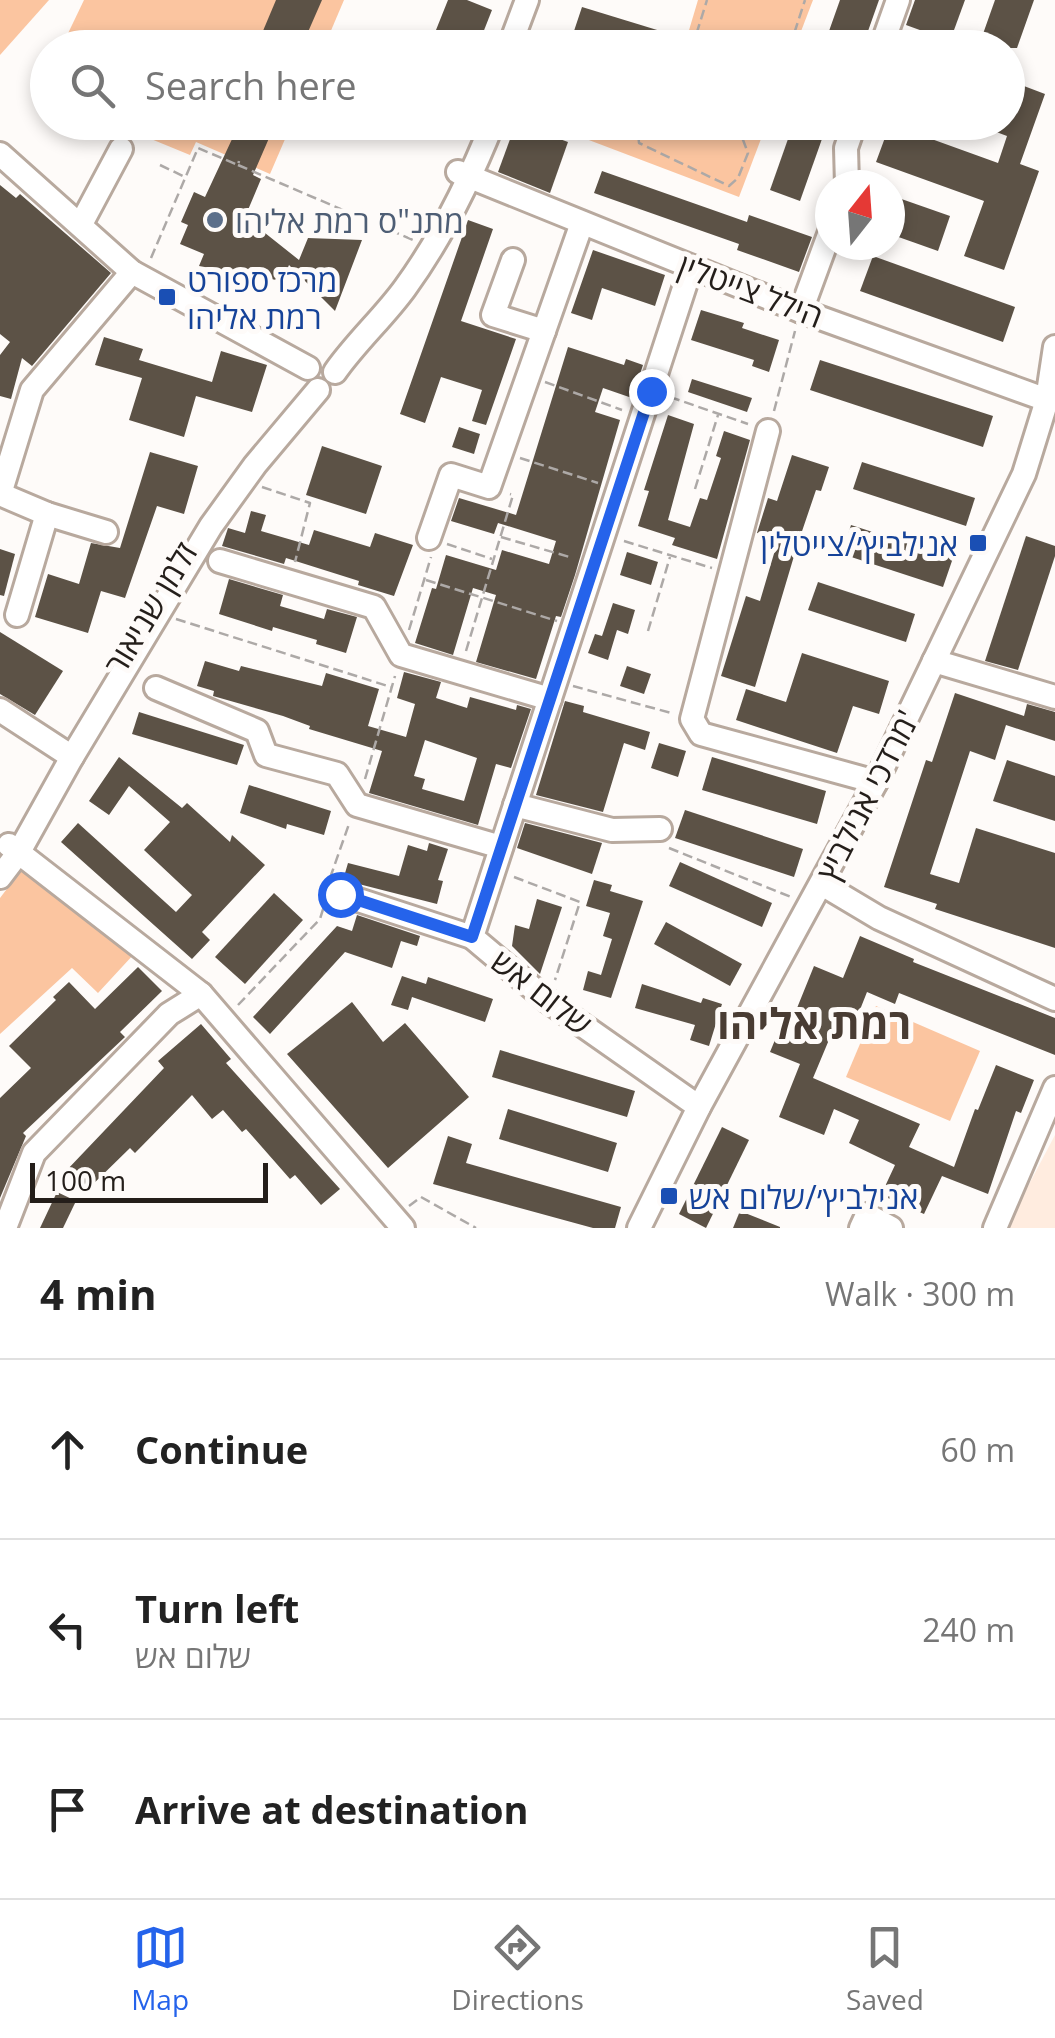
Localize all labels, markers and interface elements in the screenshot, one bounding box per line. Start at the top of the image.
search box [30,30,1025,140]
icon: search [65,58,120,113]
text: Search here [145,59,357,111]
north arrow [815,170,905,260]
place label: מתנ"ס רמת אליהו [235,199,464,242]
marker: מתנ"ס רמת אליהו [204,209,226,231]
street label: הילל צייטלין [673,243,829,337]
place label: מרכז ספורט רמת אליהו [187,258,337,338]
marker: מרכז ספורט רמת אליהו [156,286,178,308]
route end [629,369,675,415]
place label: אנילביץ׳/צייטלין [760,522,958,565]
marker: אנילביץ׳/צייטלין [967,532,989,554]
street label: זלמן שניאור [94,534,206,682]
street label: מרדכי אנילביץ' [806,702,928,888]
route start [318,872,364,918]
street label: שלום אש [483,939,601,1045]
district label: רמת אליהו [717,994,911,1051]
scale bar [30,1158,268,1202]
text: 100 m [45,1161,126,1199]
place label: אנילביץ׳/שלום אש [689,1175,918,1218]
marker: אנילביץ׳/שלום אש [658,1185,680,1207]
text: 4 min [40,1265,157,1322]
text: Walk · 300 m [825,1272,1015,1315]
icon: ahead [40,1422,95,1477]
text: Continue [135,1423,308,1475]
text: 60 m [940,1428,1015,1471]
text: Turn left [135,1582,299,1634]
icon: left [40,1602,95,1657]
text: 240 m [922,1608,1015,1651]
text: שלום אש [135,1634,251,1677]
icon: arrive [40,1782,95,1837]
text: Arrive at destination [135,1783,529,1835]
tab: Map [131,1920,189,2018]
tab: Directions [451,1920,584,2018]
tab: Saved [846,1920,924,2018]

